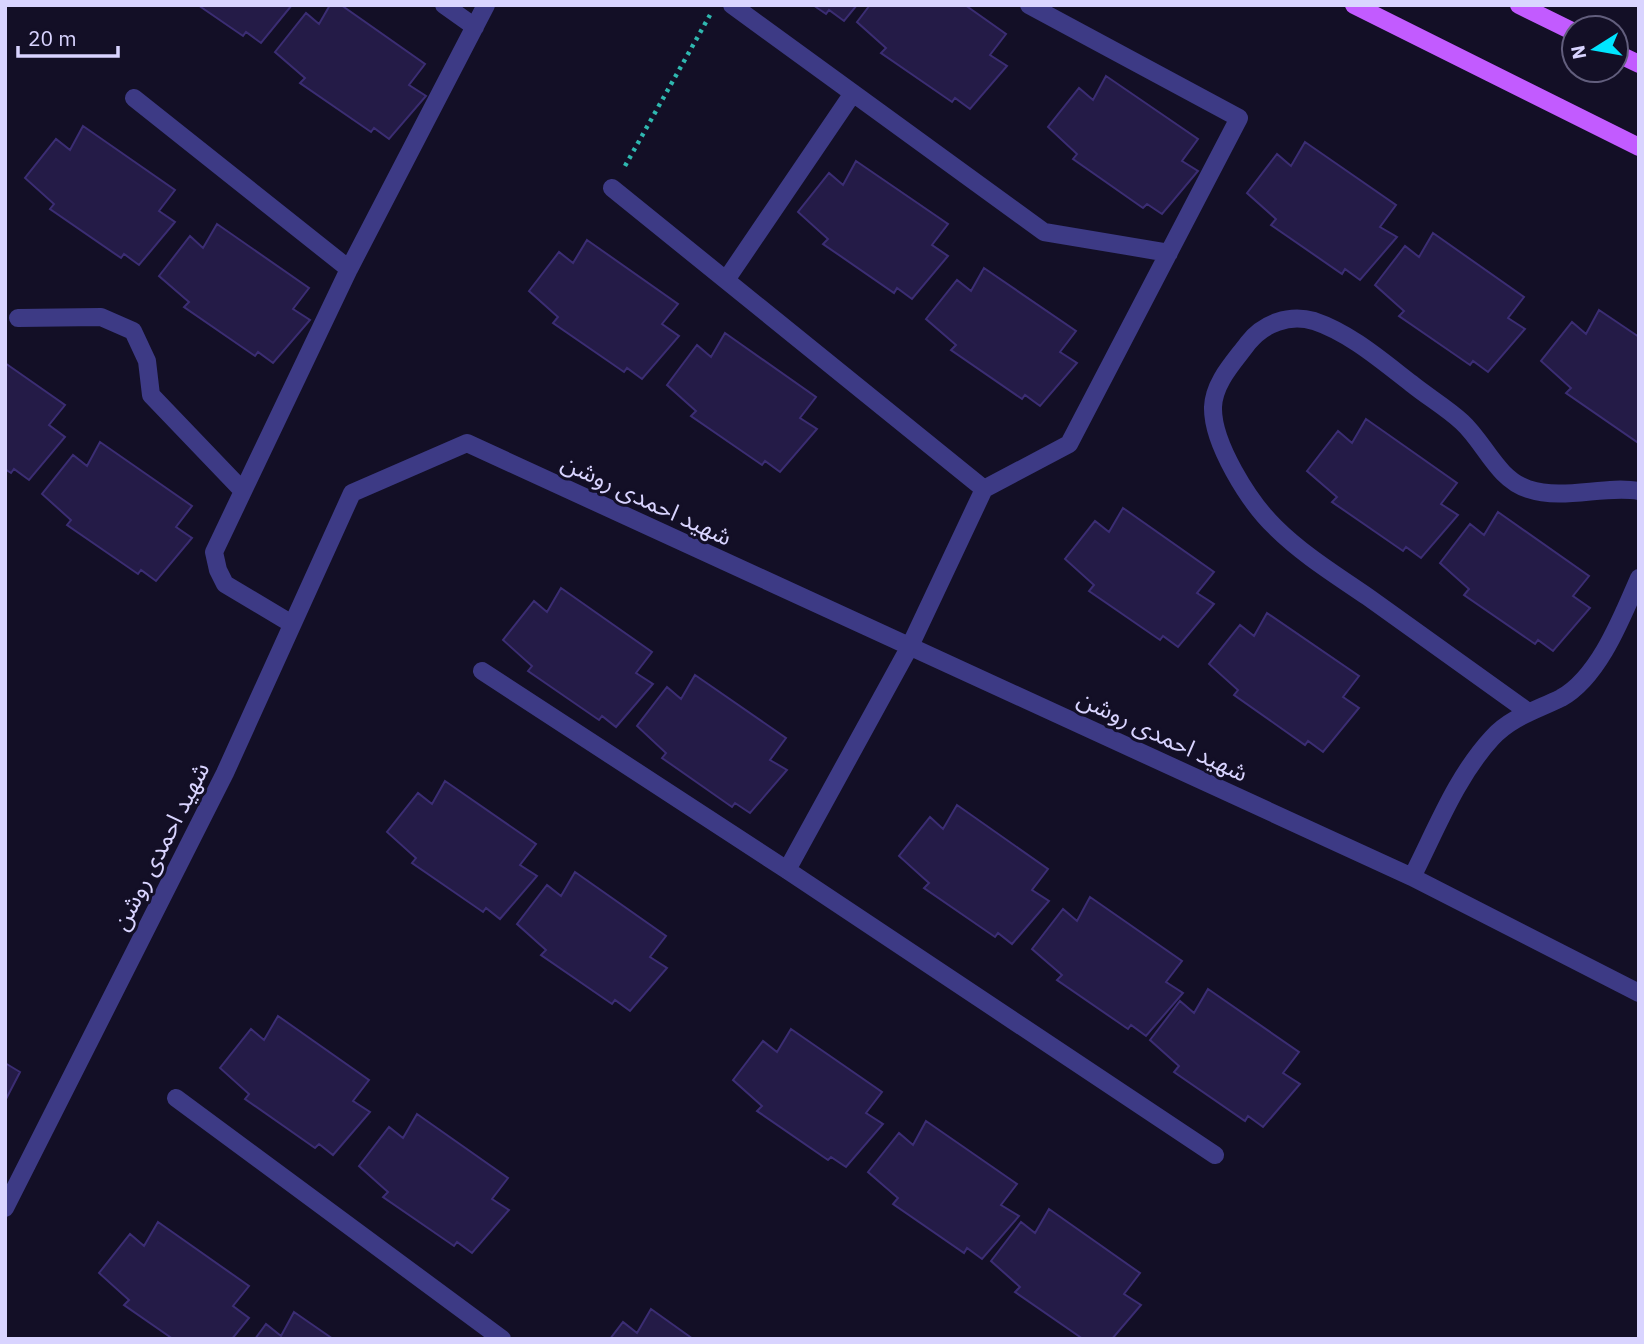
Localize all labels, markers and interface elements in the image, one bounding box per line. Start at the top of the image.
scale bar [18,14,117,58]
north arrow [1560,14,1630,84]
text: 20 m [28,24,77,52]
text: N [1565,43,1591,61]
street label: شهید احمدی روشن [557,445,737,553]
street label: شهید احمدی روشن [1073,681,1253,789]
street label: شهید احمدی روشن [104,756,216,936]

